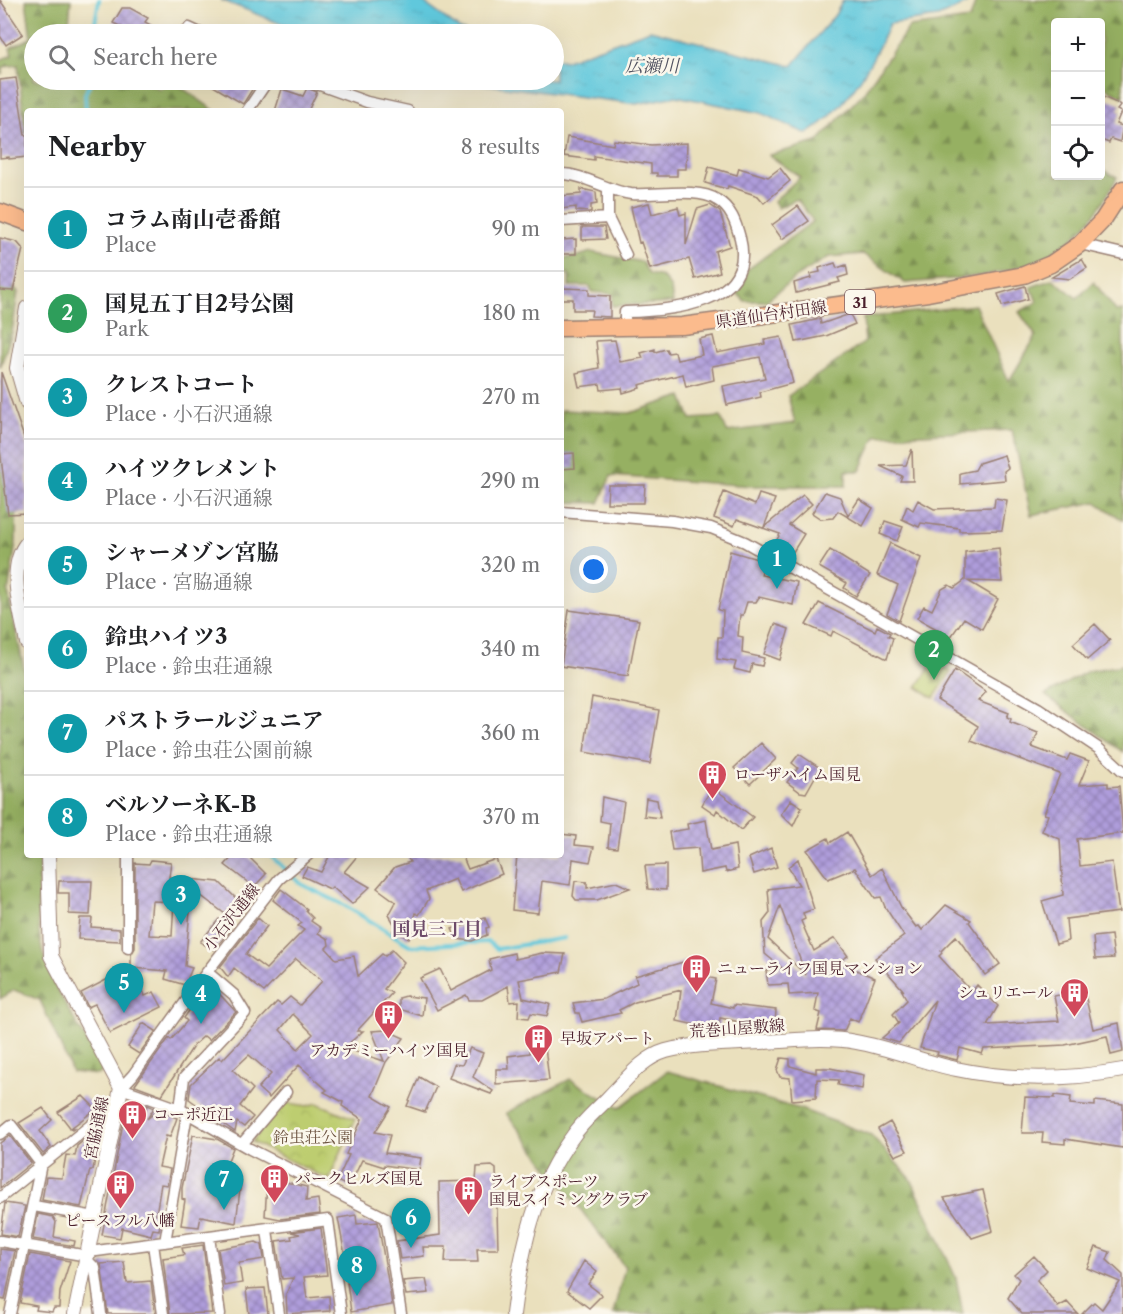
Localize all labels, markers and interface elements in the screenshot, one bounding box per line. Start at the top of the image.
map controls [1051,18,1105,180]
button: + [1051,18,1105,72]
search box [24,24,564,90]
icon: search [45,41,78,74]
text: Search here [93,44,218,71]
water label: 広瀬川 [625,55,681,77]
button: − [1051,72,1105,126]
button: locate [1051,126,1105,180]
text: Nearby [48,131,146,163]
text: 8 results [461,135,540,159]
text: コラム南山壱番館 [105,206,281,233]
text: 1 [63,217,72,241]
text: 90 m [492,217,540,241]
text: Place [105,233,156,257]
text: 国見五丁目2号公園 [105,290,294,317]
road number: 31 [845,290,875,314]
street label: 県道仙台村田線 [714,296,828,332]
text: 2 [62,301,73,325]
text: 180 m [483,301,540,325]
text: Park [105,317,148,341]
text: クレストコート [105,371,257,398]
text: 3 [62,385,73,409]
text: 270 m [482,385,540,409]
text: Place · 小石沢通線 [105,402,273,426]
text: ハイツクレメント [105,455,280,482]
text: 4 [62,469,73,493]
text: 290 m [480,469,540,493]
text: Place · 小石沢通線 [105,486,273,510]
text: シャーメゾン宮脇 [105,539,279,566]
pin: 1 [758,540,796,589]
text: 5 [62,553,73,577]
text: 320 m [481,553,540,577]
your location [579,555,608,584]
text: Place · 宮脇通線 [105,570,253,594]
text: 鈴虫ハイツ3 [105,623,227,650]
pin: 2 [914,630,954,680]
text: 6 [62,637,73,661]
text: 340 m [481,637,540,661]
text: Place · 鈴虫荘通線 [105,654,273,678]
text: パストラールジュニア [105,707,324,734]
text: 7 [62,721,73,745]
text: 360 m [481,721,540,745]
text: Place · 鈴虫荘公園前線 [105,738,313,762]
building icon: ローザハイム国見 [697,758,729,800]
place label: ローザハイム国見 [734,764,861,784]
text: ベルソーネK-B [105,791,257,818]
text: 8 [61,805,74,829]
text: 370 m [483,805,540,829]
text: Place · 鈴虫荘通線 [105,822,273,846]
pin: 3 [162,876,201,925]
street label: 小石沢通線 [198,879,264,955]
district label: 国見三丁目 [392,918,482,940]
building icon: ニューライフ国見マンション [680,952,712,994]
place label: ニューライフ国見マンション [717,958,923,978]
pin: 5 [104,964,144,1013]
pin: 4 [182,974,220,1024]
building icon: シュリエール [1058,976,1090,1018]
place label: シュリエール [958,982,1053,1002]
building icon: アカデミーハイツ国見 [373,998,405,1040]
street label: 荒巻山屋敷線 [688,1015,786,1041]
building icon: 早坂アパート [523,1022,555,1064]
place label: 早坂アパート [560,1028,655,1048]
place label: アカデミーハイツ国見 [309,1040,469,1060]
street label: 宮脇通線 [80,1095,112,1161]
building icon: コーポ近江 [116,1098,148,1140]
place label: コーポ近江 [153,1104,233,1124]
park label: 鈴虫荘公園 [272,1127,353,1147]
pin: 7 [204,1160,244,1210]
building icon: パークヒルズ国見 [258,1162,290,1204]
building icon: ピースフル八幡 [104,1168,136,1210]
place label: パークヒルズ国見 [295,1168,423,1188]
place label: ライブスポーツ 国見スイミングクラブ [489,1171,648,1209]
building icon: ライブスポーツ 国見スイミングクラブ [452,1174,484,1216]
pin: 6 [392,1198,430,1248]
place label: ピースフル八幡 [65,1210,175,1230]
pin: 8 [338,1246,376,1296]

